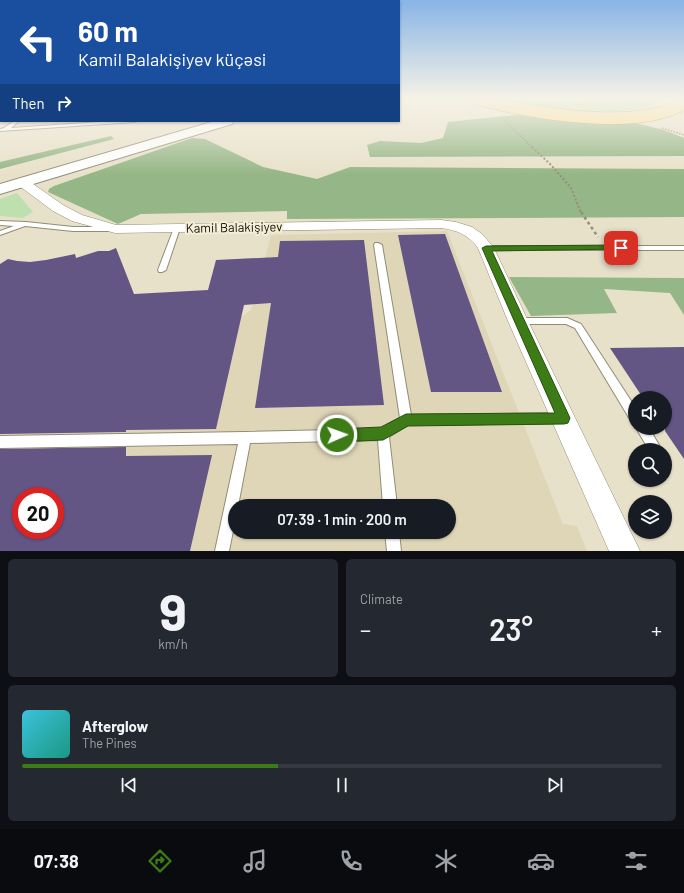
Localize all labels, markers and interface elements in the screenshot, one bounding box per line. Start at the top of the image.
text: 60 m [78,14,138,48]
icon: left [12,16,64,68]
text: Kamil Balakişiyev küçəsi [78,48,266,70]
icon: right [53,92,75,114]
text: Then [12,94,45,112]
street label: Kamil Balakişiyev [186,218,282,236]
pin [604,231,638,265]
icon: arrive [610,237,632,259]
map controls [628,391,672,539]
button: sound [628,391,672,435]
position arrow [316,414,358,456]
button: search [628,443,672,487]
speed limit sign: 20 [12,487,64,539]
button: layers [628,495,672,539]
text: 07:39 · 1 min · 200 m [277,510,407,528]
text: 9 [159,579,187,641]
text: Climate [360,591,403,607]
text: 23° [489,611,533,647]
text: − [360,616,371,642]
text: + [651,616,662,642]
text: km/h [158,636,188,652]
text: Afterglow [82,717,148,735]
text: The Pines [82,735,137,751]
icon: previous [118,774,140,796]
icon: pause [331,774,353,796]
icon: next [544,774,566,796]
icon: directions [146,847,174,875]
icon: music [241,847,269,875]
icon: phone [337,847,365,875]
icon: climate [432,847,460,875]
icon: car [527,847,555,875]
icon: filters [622,847,650,875]
text: 07:38 [34,850,79,872]

